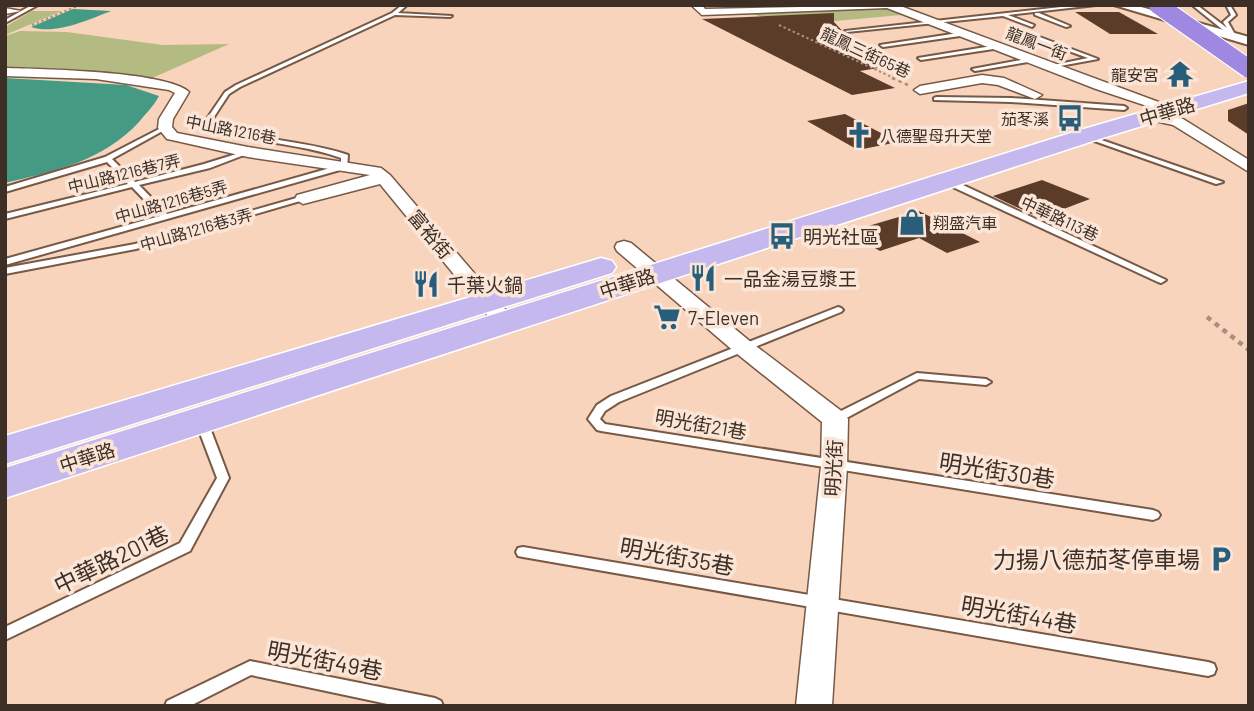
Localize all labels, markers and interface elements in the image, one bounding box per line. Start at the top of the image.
street label: 龍鳳三街65巷 [818,23,914,81]
street label: 龍鳳一街 [1004,23,1070,63]
temple icon: 龍安宮 [1165,59,1195,89]
place label: 龍安宮 [1111,65,1159,84]
street label: 中華路 [1136,92,1198,130]
bus stop icon: 茄苳溪 [1055,103,1085,133]
place label: 茄苳溪 [1001,109,1049,128]
street label: 中山路1216巷 [184,111,278,147]
church icon: 八德聖母升天堂 [844,120,874,150]
place label: 八德聖母升天堂 [880,126,992,145]
street label: 中山路1216巷7弄 [66,150,182,196]
street label: 中山路1216巷5弄 [113,176,229,226]
street label: 中華路113巷 [1018,192,1102,244]
street label: 中山路1216巷3弄 [138,204,254,254]
street label: 富裕街 [404,205,458,263]
shop icon: 翔盛汽車 [897,207,927,237]
place label: 翔盛汽車 [933,213,997,232]
bus stop icon: 明光社區 [767,221,797,251]
place label: 明光社區 [803,225,879,248]
street label: 中華路 [596,263,658,303]
restaurant icon: 一品金湯豆漿王 [688,263,718,293]
place label: 一品金湯豆漿王 [724,267,857,290]
restaurant icon: 千葉火鍋 [411,269,441,299]
place label: 千葉火鍋 [447,273,523,296]
supermarket icon: 7-Eleven [652,302,682,332]
place label: 7-Eleven [688,306,759,329]
street label: 明光街21巷 [653,405,749,443]
street label: 中華路 [56,437,118,477]
street label: 明光街 [820,439,846,497]
street label: 明光街30巷 [937,447,1057,493]
street label: 中華路201巷 [49,519,173,599]
street label: 明光街35巷 [618,532,736,580]
parking icon: 力揚八德茄苳停車場 [1206,544,1236,574]
place label: 力揚八德茄苳停車場 [993,545,1200,573]
street label: 明光街44巷 [959,590,1079,638]
street label: 明光街49巷 [265,635,385,685]

